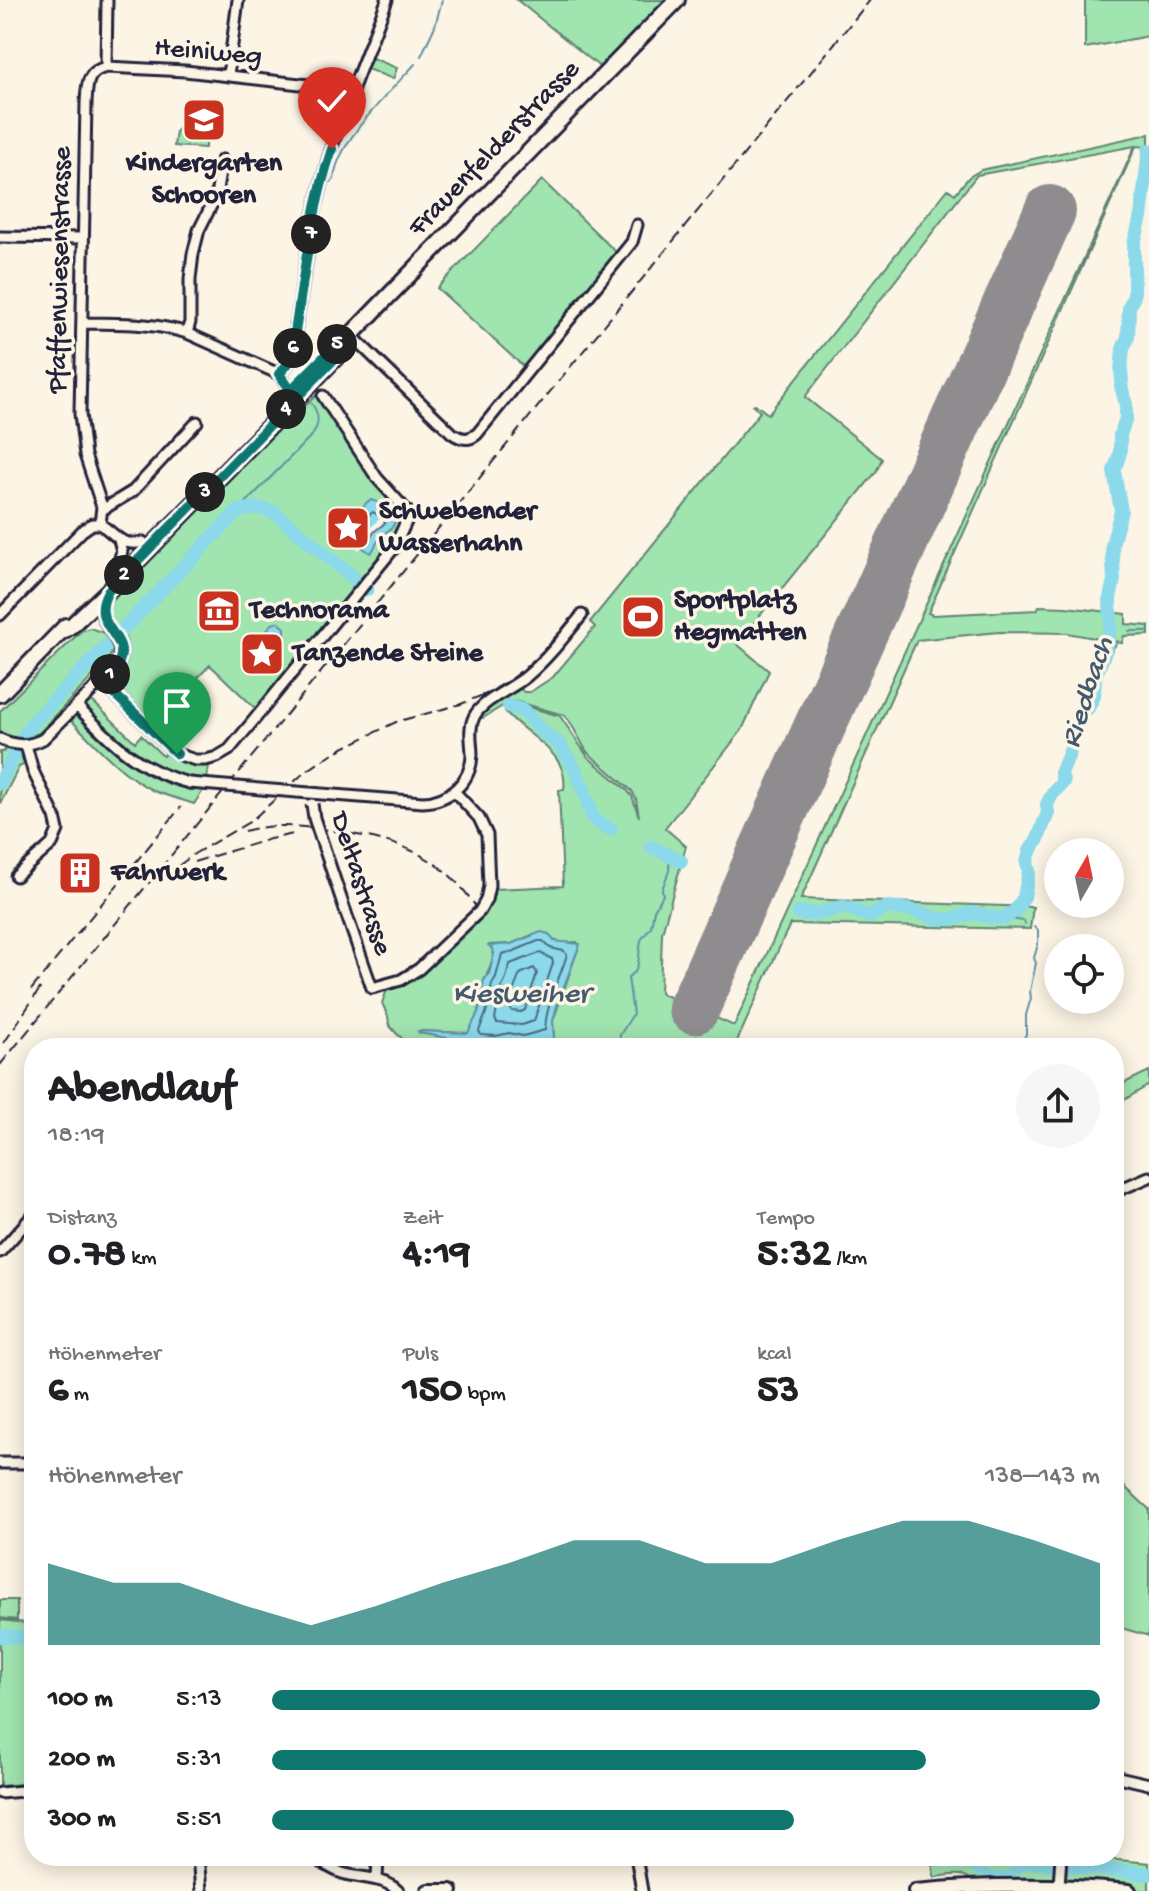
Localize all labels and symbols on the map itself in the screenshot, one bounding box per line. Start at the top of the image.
street label: Heiniweg [153,32,263,74]
street label: Frauenfelderstrasse [402,53,588,245]
pin [298,67,366,149]
school or university icon: Kindergarten Schooren [180,96,228,144]
street label: Pfaffenwiesenstrasse [42,146,80,395]
place label: Kindergarten Schooren [125,148,283,213]
pin: 7 [291,214,331,254]
pin: 5 [317,324,357,364]
pin: 6 [273,328,313,368]
pin: 4 [266,389,306,429]
pin: 3 [185,472,225,512]
place label: Schwebender Wasserhahn [378,496,539,561]
place icon: Schwebender Wasserhahn [324,504,372,552]
pin: 2 [104,555,144,595]
place label: Sportplatz Hegmatten [674,585,807,650]
museum icon: Technorama [195,587,243,635]
sports icon: Sportplatz Hegmatten [619,593,667,641]
place label: Technorama [248,595,390,628]
place icon: Tanzende Steine [238,630,286,678]
water label: Riedbach [1055,633,1124,753]
place label: Tanzende Steine [291,638,484,671]
pin: 1 [90,654,130,694]
pin [143,672,211,754]
street label: Deltastrasse [321,807,399,960]
north arrow [1044,838,1124,918]
building icon: Fahrwerk [56,849,104,897]
place label: Fahrwerk [110,857,228,890]
water label: Kiesweiher [452,978,595,1013]

